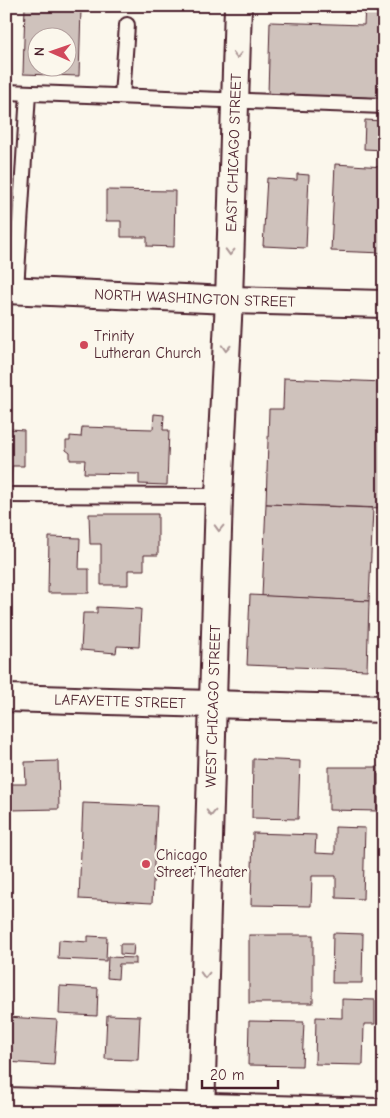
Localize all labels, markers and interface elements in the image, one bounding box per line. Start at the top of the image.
north arrow [28,28,78,78]
text: N [31,47,48,56]
one-way arrow [231,51,242,59]
street label: EAST CHICAGO STREET [222,73,245,232]
one-way arrow [225,249,236,257]
street label: NORTH WASHINGTON STREET [94,285,296,311]
place label: Trinity Lutheran Church [94,327,201,362]
marker: Trinity Lutheran Church [78,339,90,351]
one-way arrow [221,345,232,353]
one-way arrow [213,524,224,532]
street label: WEST CHICAGO STREET [201,624,224,788]
street label: LAFAYETTE STREET [54,690,186,712]
one-way arrow [205,809,216,817]
place label: Chicago Street Theater [156,846,247,881]
marker: Chicago Street Theater [140,858,152,870]
one-way arrow [200,972,211,980]
scale bar [202,1058,279,1090]
text: 20 m [210,1066,244,1084]

